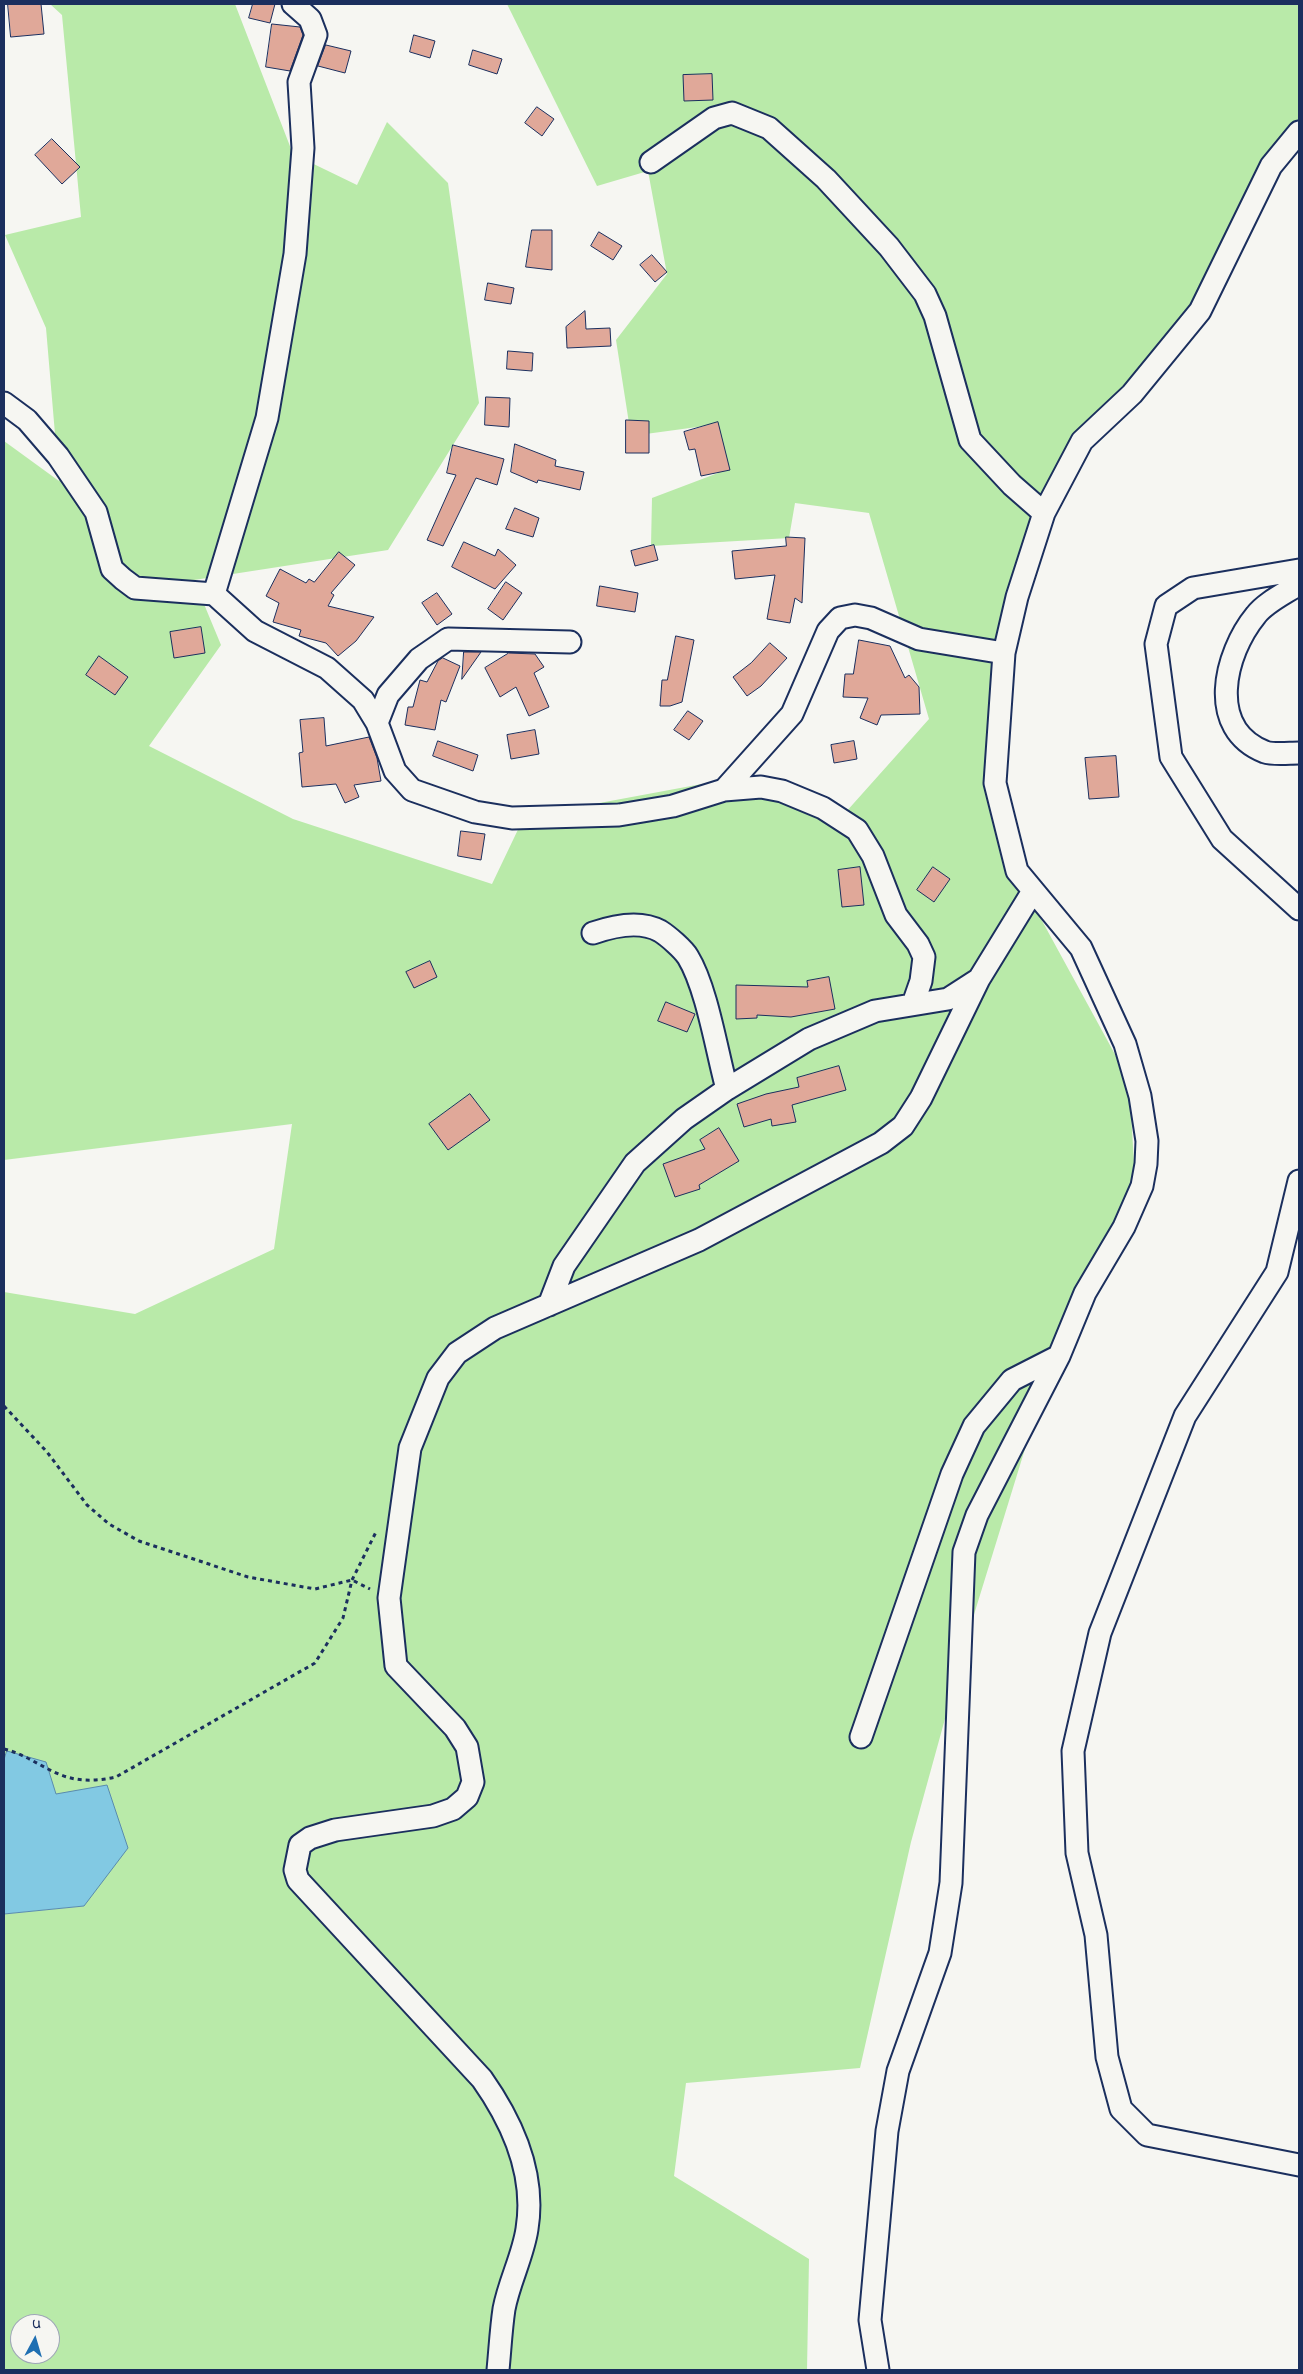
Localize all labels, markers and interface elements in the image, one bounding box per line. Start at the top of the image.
north arrow [10,2314,60,2364]
text: U [31,2314,42,2335]

